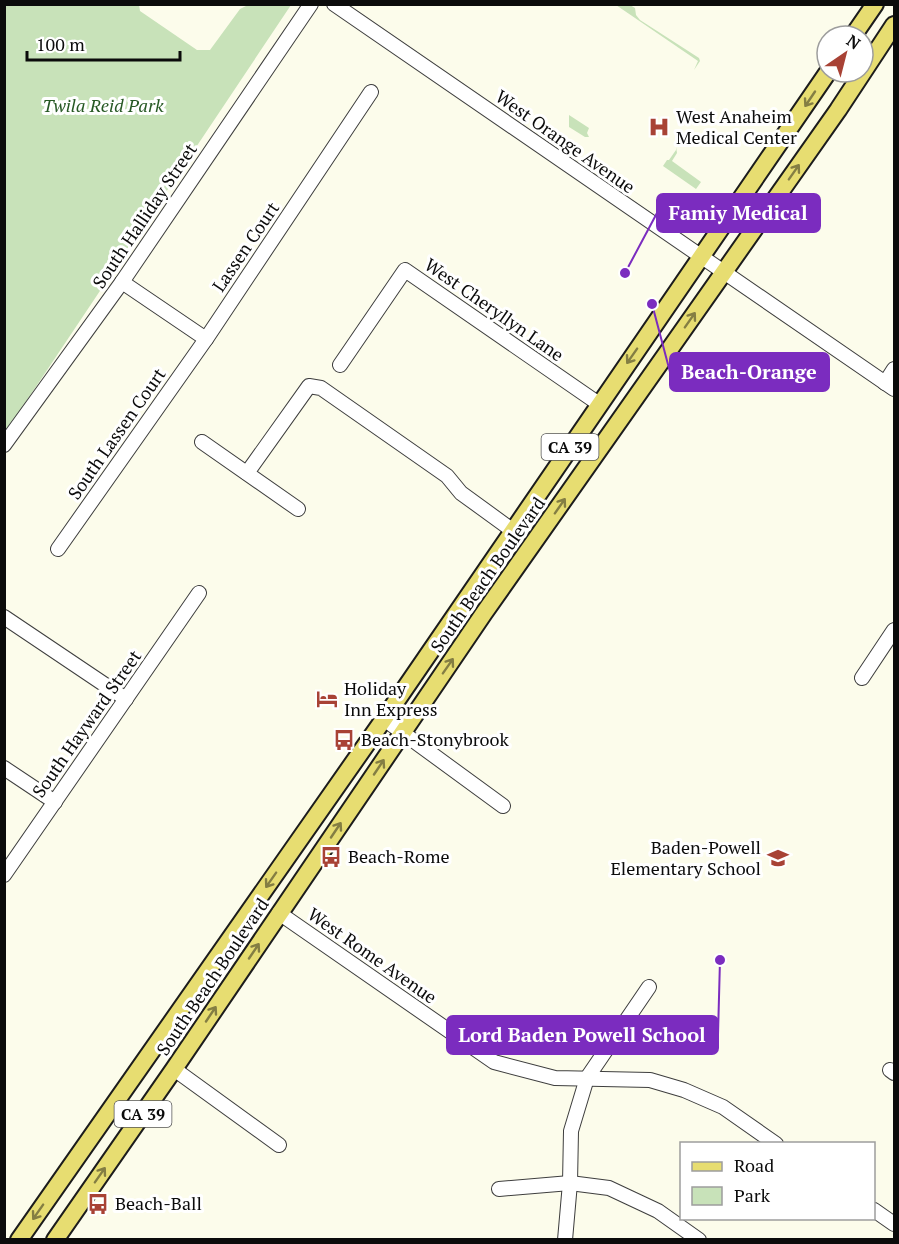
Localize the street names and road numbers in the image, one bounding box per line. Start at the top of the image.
street label: West Orange Avenue [491,84,640,198]
street label: South Halliday Street [87,138,202,293]
street label: Lassen Court [206,196,284,296]
street label: West Cheryllyn Lane [420,252,569,366]
street label: South Lassen Court [62,363,171,504]
road number: CA 39 [542,434,598,460]
street label: South Beach Boulevard [424,492,550,657]
street label: South Hayward Street [26,645,146,802]
street label: South Beach Boulevard [151,893,274,1060]
street label: West Rome Avenue [303,902,442,1009]
road number: CA 39 [114,1101,172,1127]

